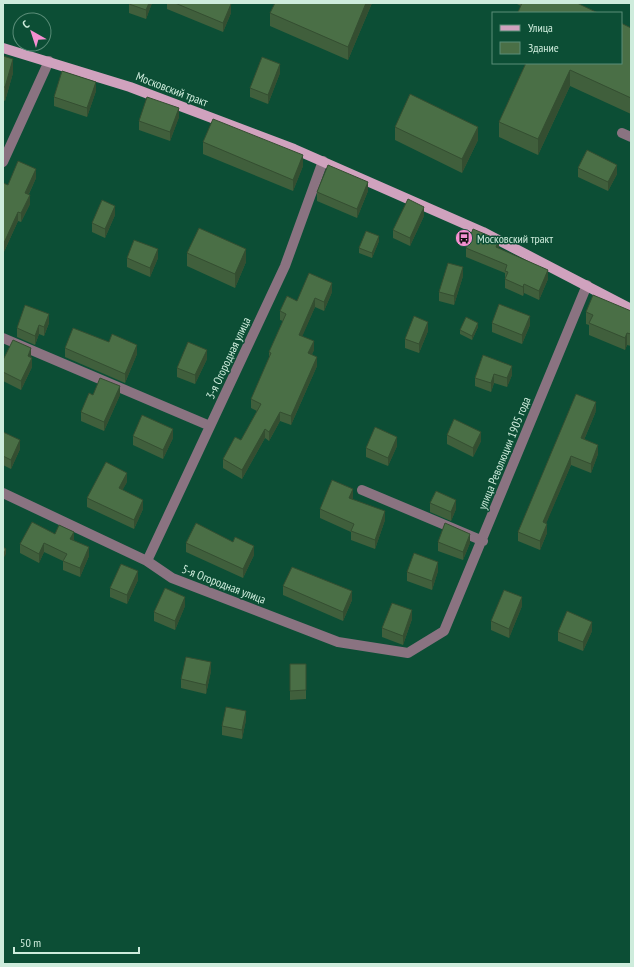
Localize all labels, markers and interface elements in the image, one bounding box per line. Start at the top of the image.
north arrow [12,12,52,52]
legend [492,12,622,64]
text: С [19,17,32,31]
text: Улица [528,20,553,35]
text: Здание [528,40,559,55]
street label: Московский тракт [134,68,210,110]
bus stop icon: Московский тракт [454,228,474,248]
place label: Московский тракт [477,231,553,246]
street label: 3-я Огородная улица [202,314,254,401]
street label: улица Революции 1905 года [475,394,534,512]
street label: 5-я Огородная улица [180,561,268,607]
scale bar [14,929,139,955]
text: 50 m [20,935,41,950]

